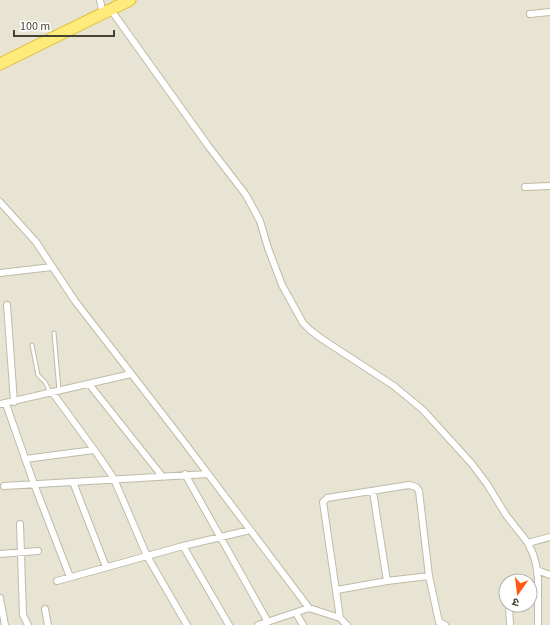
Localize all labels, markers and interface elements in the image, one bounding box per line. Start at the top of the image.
scale bar [14,12,114,38]
text: 100 m [20,18,50,35]
north arrow [498,573,538,613]
text: उ [510,594,521,610]

